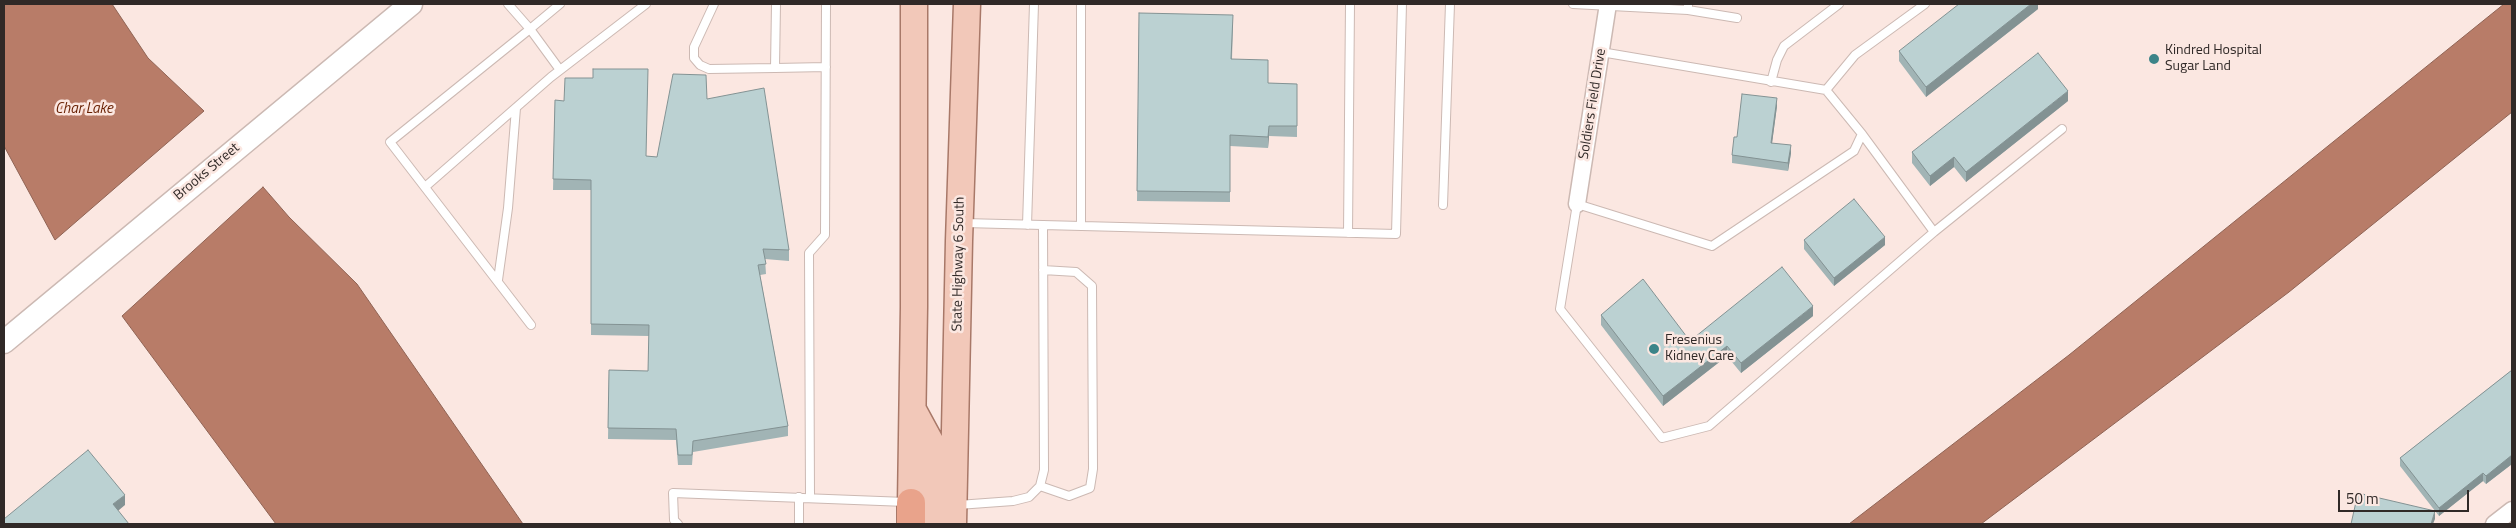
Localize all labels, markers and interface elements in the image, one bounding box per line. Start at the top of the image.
place label: Kindred Hospital Sugar Land [2165,43,2262,75]
street label: Soldiers Field Drive [1576,47,1610,161]
marker: Kindred Hospital Sugar Land [2147,52,2161,66]
water label: Char Lake [55,100,113,118]
street label: Brooks Street [171,140,243,204]
street label: State Highway 6 South [949,196,969,332]
place label: Fresenius Kidney Care [1665,333,1734,366]
marker: Fresenius Kidney Care [1647,342,1661,356]
scale bar [2341,480,2472,512]
text: 50 m [2346,487,2379,510]

